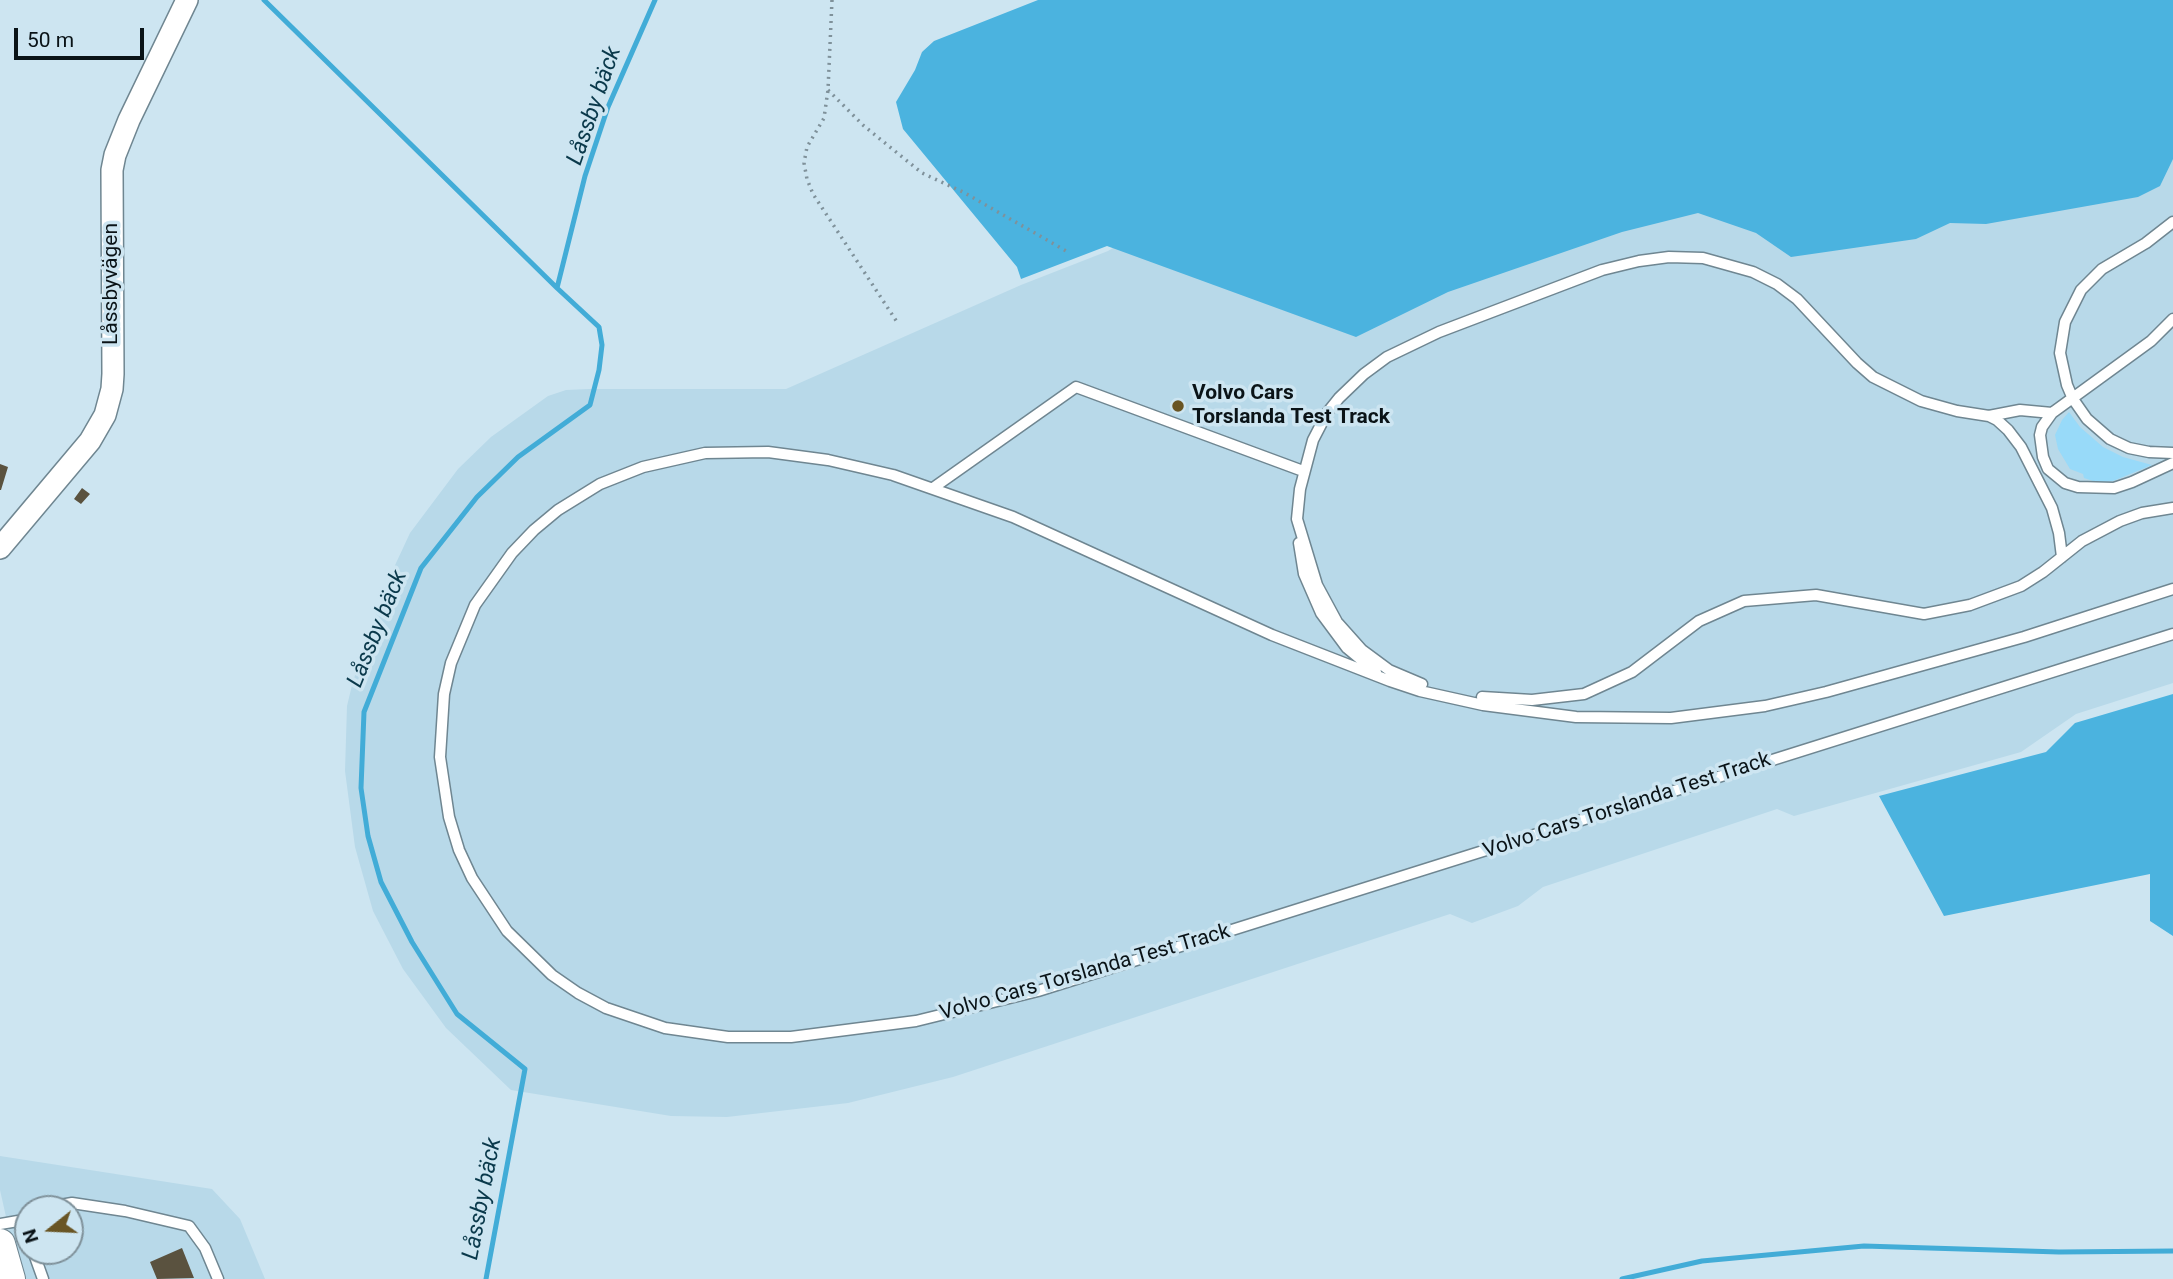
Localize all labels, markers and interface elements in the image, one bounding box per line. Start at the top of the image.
scale bar [18,14,147,58]
text: 50 m [27,28,74,52]
water label: Låssby bäck [562,43,628,169]
street label: Låssbyvägen [99,223,125,345]
place label: Volvo Cars Torslanda Test Track [1192,381,1390,431]
marker: Volvo Cars Torslanda Test Track [1170,398,1186,414]
water label: Låssby bäck [342,567,414,691]
street label: Volvo Cars Torslanda Test Track [1480,748,1774,864]
street label: Volvo Cars Torslanda Test Track [937,919,1233,1027]
water label: Låssby bäck [458,1136,508,1262]
north arrow [14,1195,84,1265]
text: N [17,1226,43,1246]

